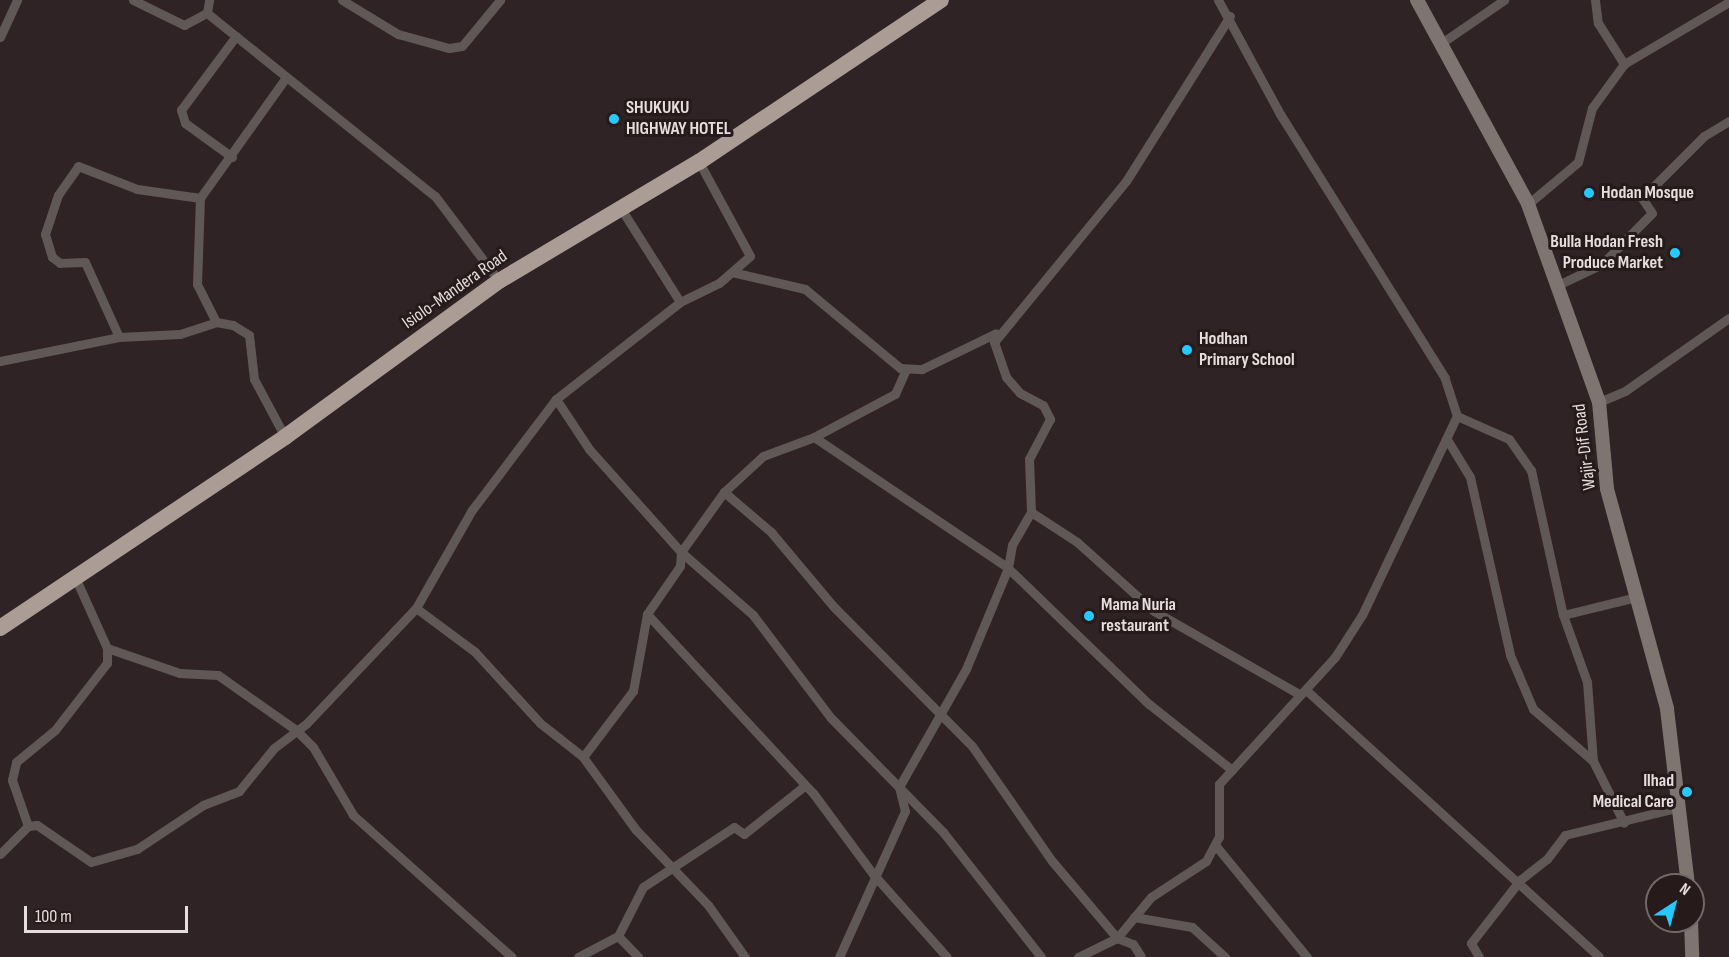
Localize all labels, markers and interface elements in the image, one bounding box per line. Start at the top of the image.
place label: SHUKUKU HIGHWAY HOTEL [626,98,731,140]
marker: SHUKUKU HIGHWAY HOTEL [607,112,621,126]
place label: Hodan Mosque [1601,182,1694,204]
marker: Hodan Mosque [1582,186,1596,200]
place label: Bulla Hodan Fresh Produce Market [1550,232,1663,274]
street label: Isiolo-Mandera Road [398,246,512,334]
marker: Bulla Hodan Fresh Produce Market [1668,246,1682,260]
place label: Hodhan Primary School [1199,329,1295,372]
marker: Hodhan Primary School [1180,343,1194,357]
street label: Wajir-Dif Road [1569,403,1601,491]
place label: Mama Nuria restaurant [1101,595,1176,638]
marker: Mama Nuria restaurant [1082,609,1096,623]
place label: Ilhad Medical Care [1593,771,1674,814]
marker: Ilhad Medical Care [1678,783,1696,801]
north arrow [1645,873,1705,933]
text: N [1676,879,1694,900]
scale bar [27,894,190,932]
text: 100 m [35,906,72,927]

